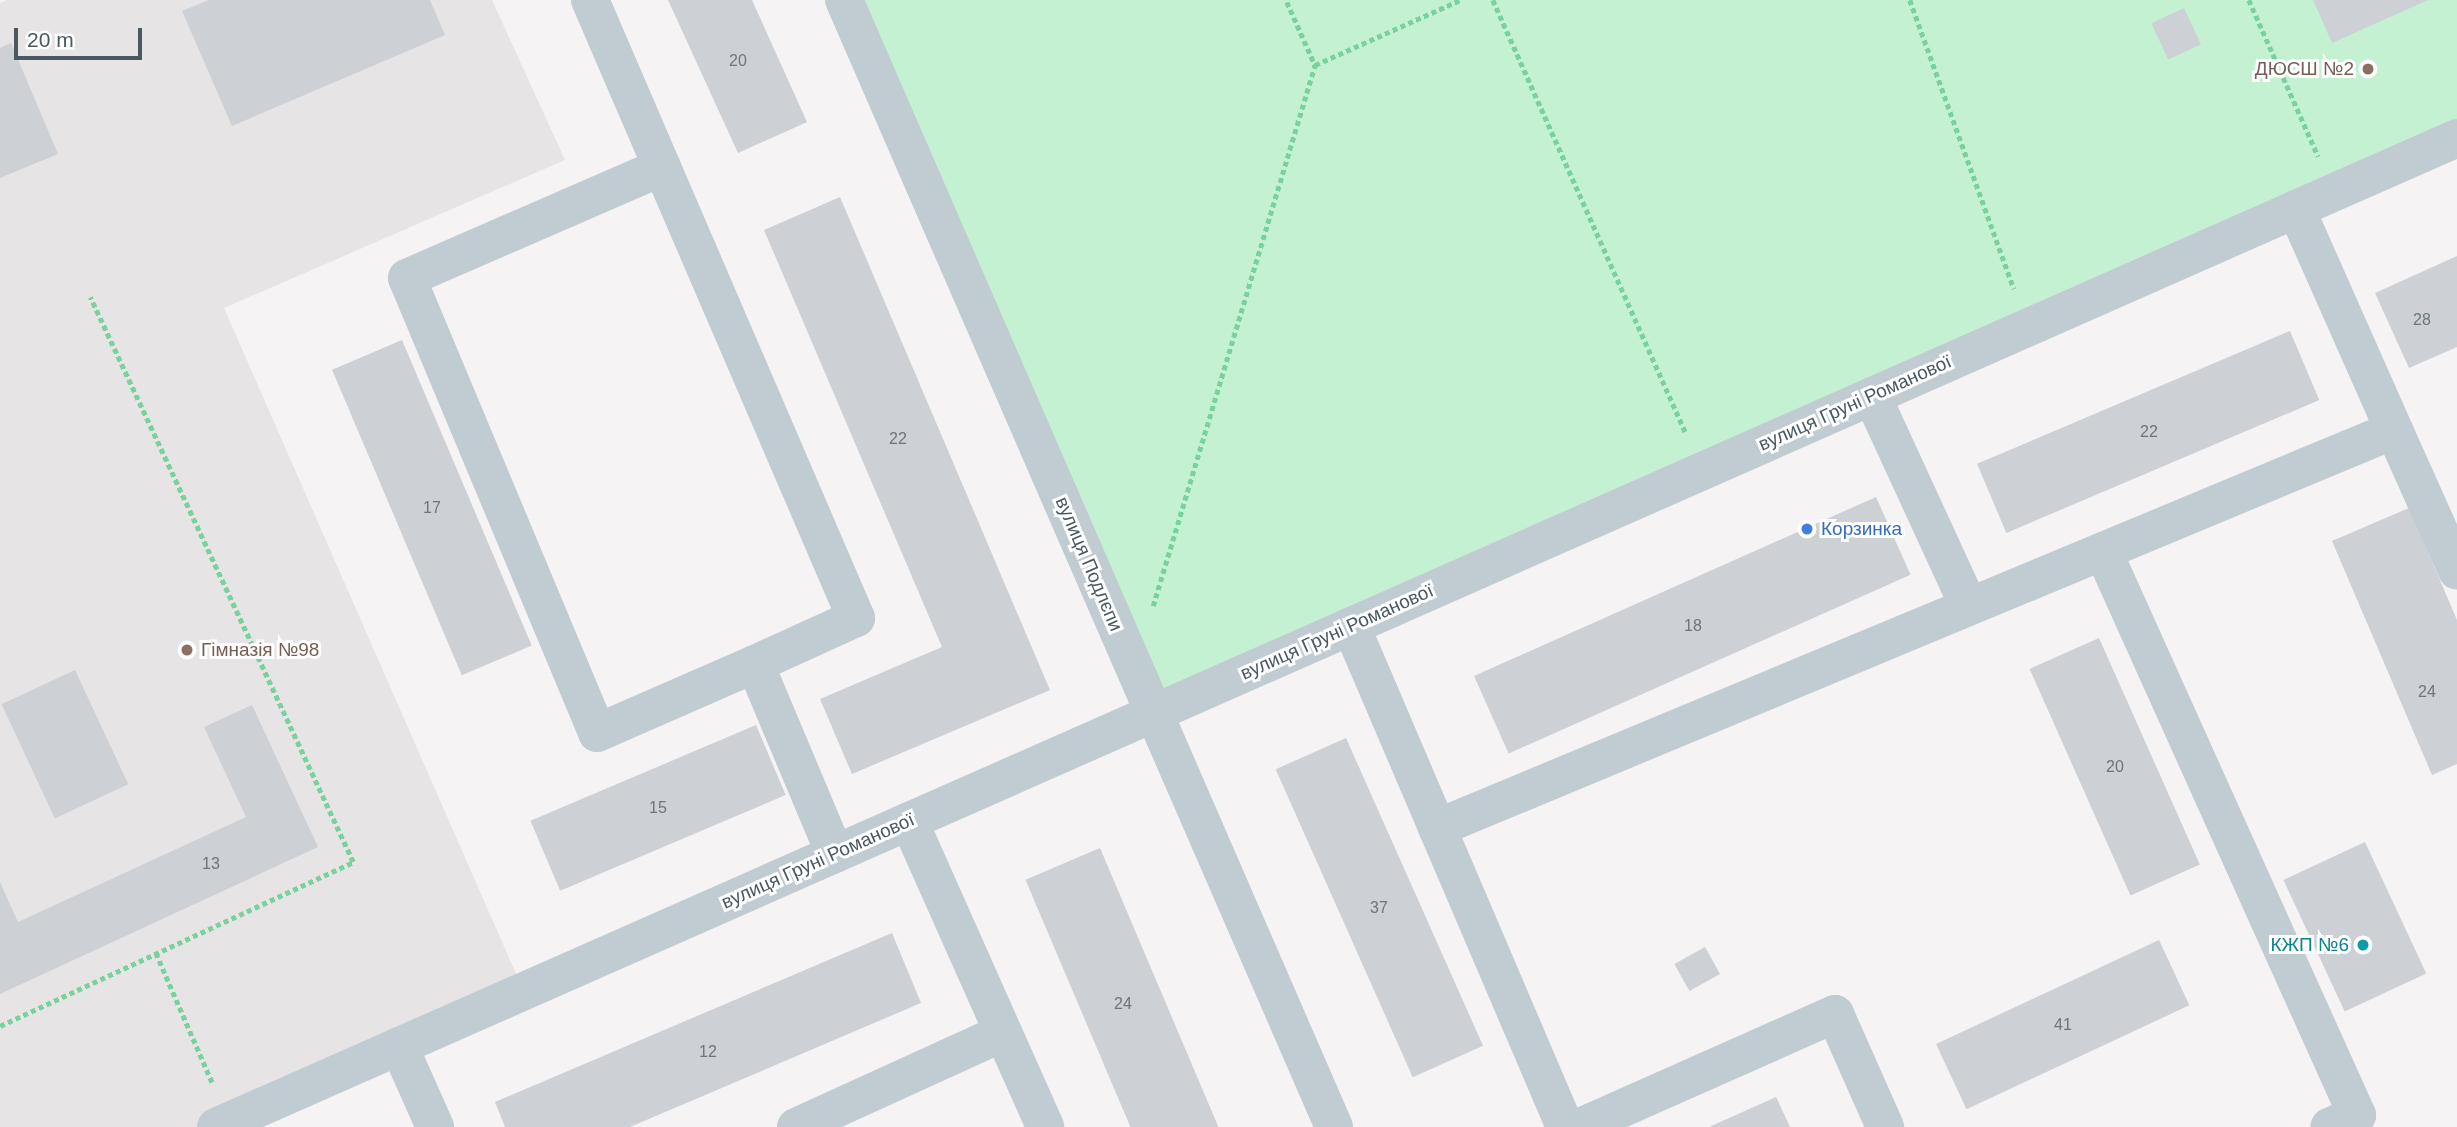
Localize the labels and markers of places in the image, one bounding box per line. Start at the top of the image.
place label: ДЮСШ №2 [2255,58,2354,80]
marker: ДЮСШ №2 [2360,61,2376,77]
place label: Корзинка [1821,518,1902,540]
marker: Корзинка [1799,521,1815,537]
place label: Гімназія №98 [201,639,319,661]
marker: Гімназія №98 [179,642,195,658]
place label: КЖП №6 [2271,934,2349,956]
marker: КЖП №6 [2355,937,2371,953]

